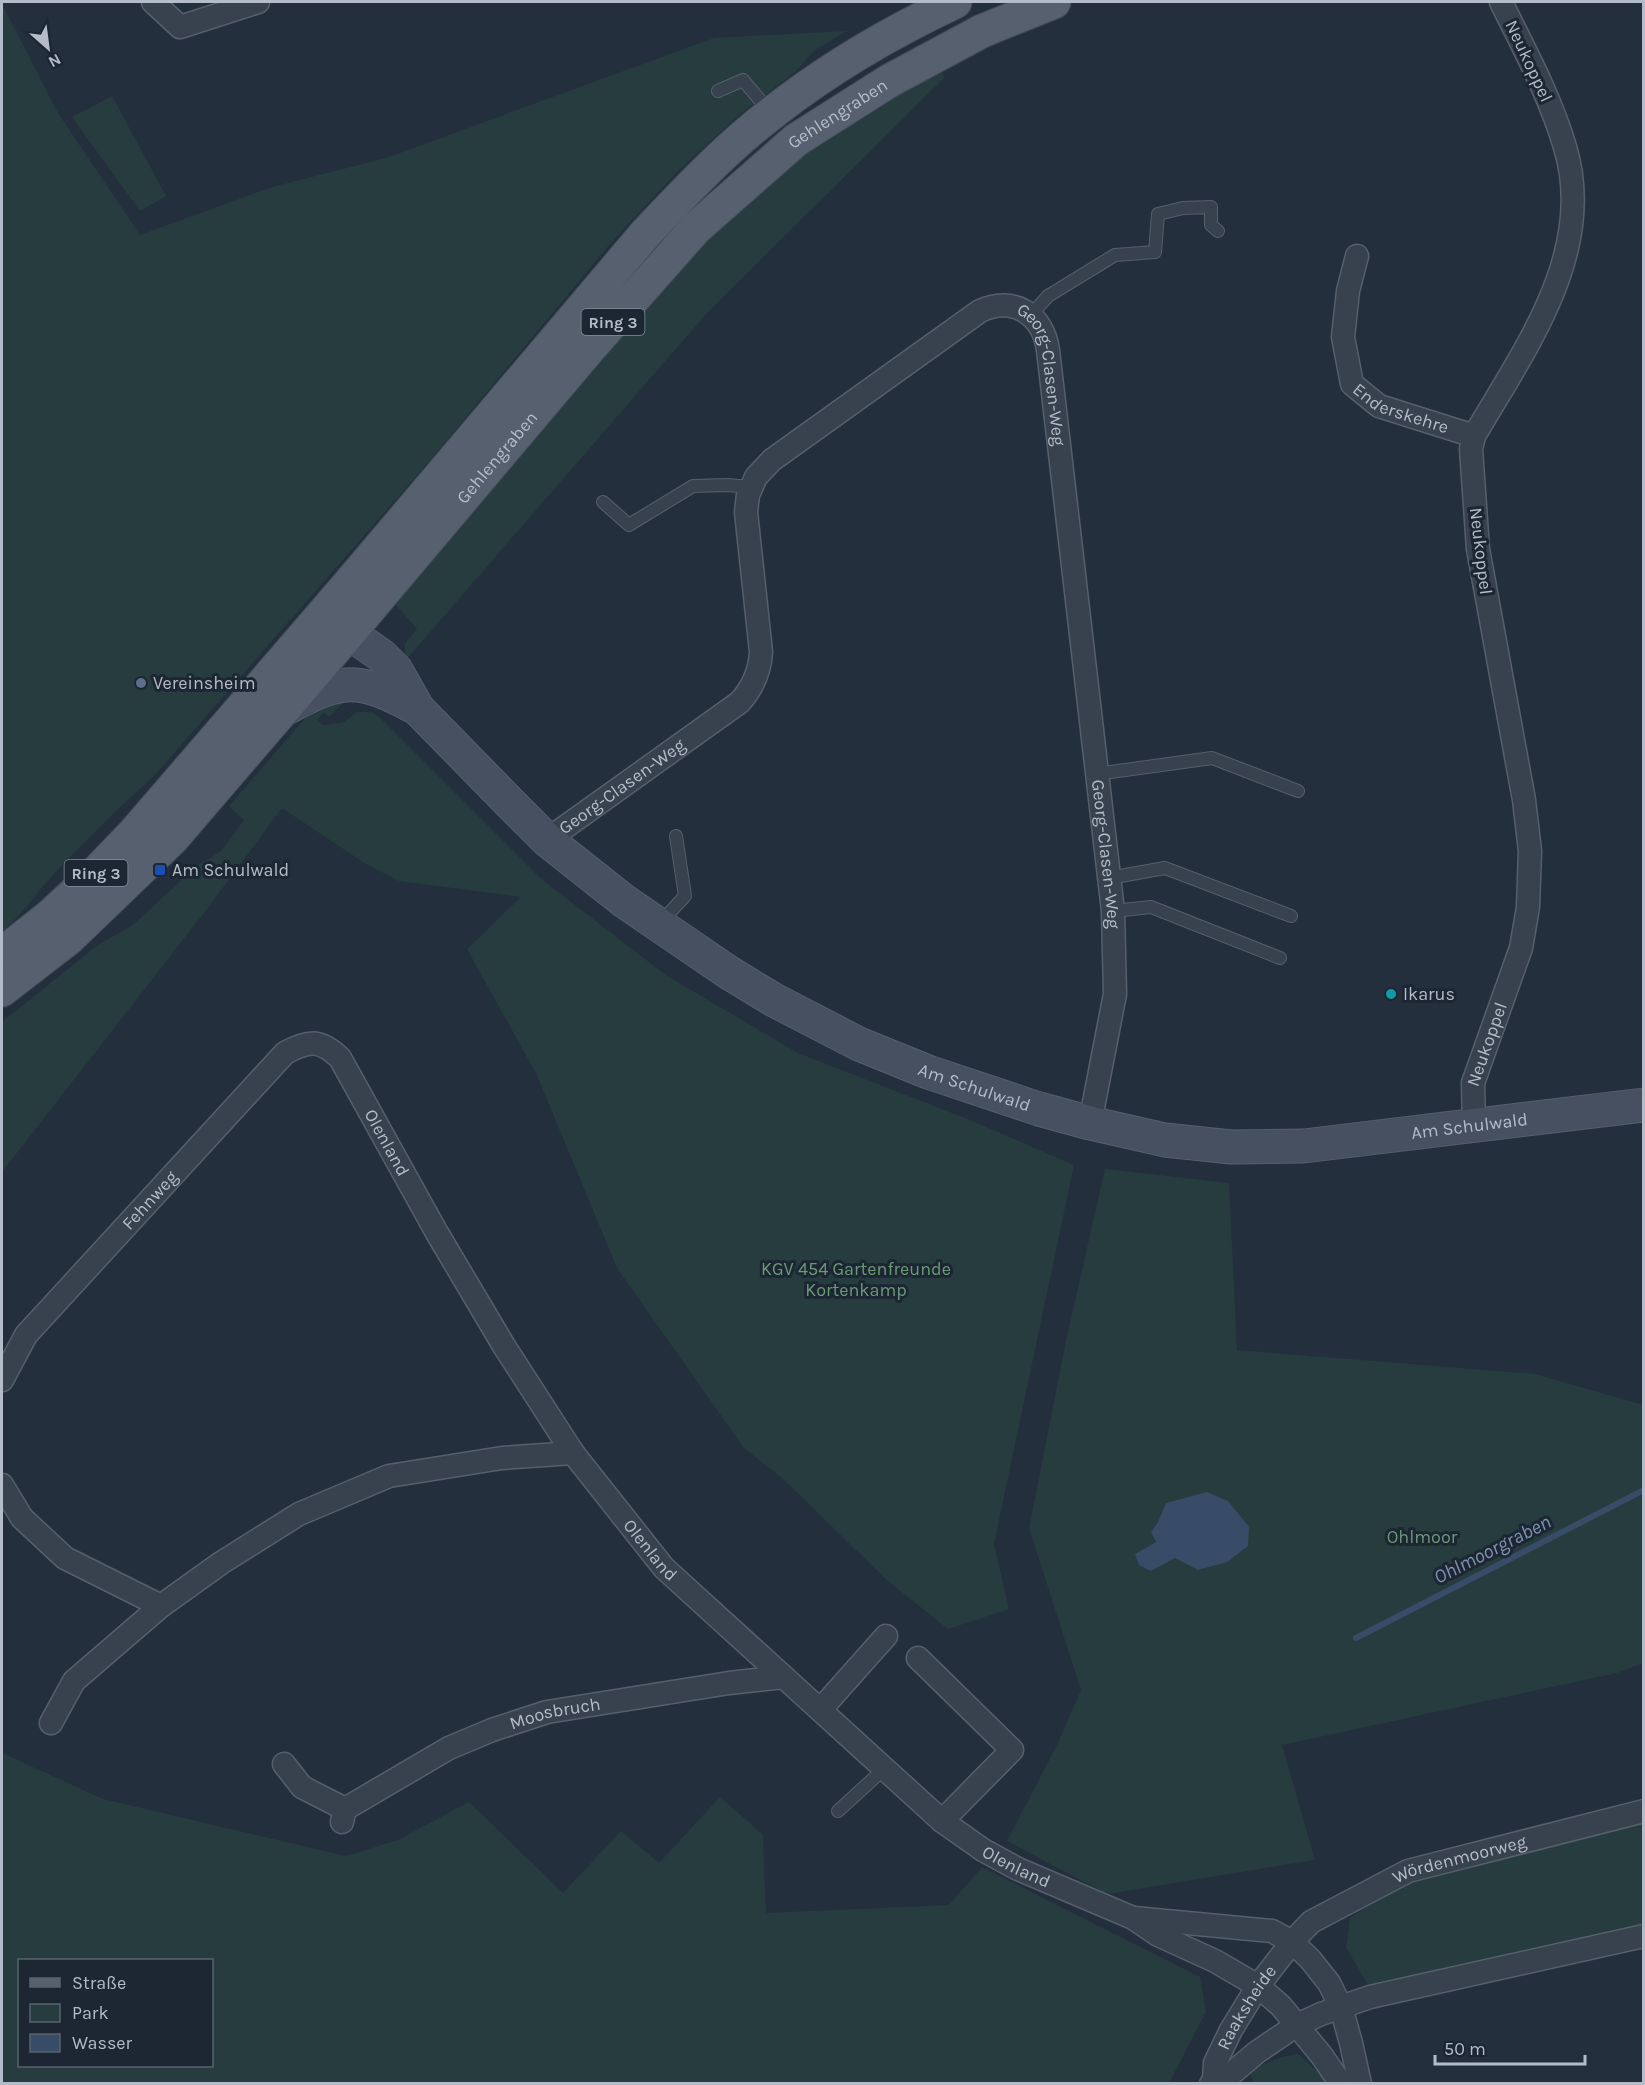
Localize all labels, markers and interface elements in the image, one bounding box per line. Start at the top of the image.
street label: Neukoppel [1500,17,1558,105]
north arrow [18,18,78,78]
text: N [45,50,64,72]
street label: Gehlengraben [783,74,892,154]
street label: Georg-Clasen-Weg [1013,298,1070,447]
road number: Ring 3 [582,309,644,335]
street label: Enderskehre [1348,378,1451,438]
street label: Gehlengraben [452,407,542,508]
street label: Neukoppel [1465,506,1497,596]
place label: Vereinsheim [153,672,256,694]
marker: Vereinsheim [134,676,148,690]
street label: Georg-Clasen-Weg [554,734,689,839]
street label: Georg-Clasen-Weg [1087,778,1124,929]
place label: Am Schulwald [172,859,289,881]
road number: Ring 3 [64,860,128,886]
marker: Am Schulwald [153,863,167,877]
place label: Ikarus [1403,983,1455,1005]
marker: Ikarus [1384,987,1398,1001]
street label: Neukoppel [1462,999,1512,1089]
street label: Am Schulwald [915,1058,1033,1116]
street label: Olenland [360,1105,414,1180]
street label: Am Schulwald [1410,1108,1529,1144]
street label: Fehnweg [117,1166,182,1234]
park label: KGV 454 Gartenfreunde Kortenkamp [761,1258,951,1301]
water label: Ohlmoorgraben [1430,1510,1555,1589]
street label: Olenland [619,1515,682,1586]
park label: Ohlmoor [1387,1526,1458,1548]
street label: Moosbruch [507,1693,602,1735]
street label: Wördenmoorweg [1389,1830,1529,1888]
street label: Olenland [978,1841,1054,1893]
legend [18,1959,213,2067]
street label: Raaksheide [1212,1961,1281,2053]
text: Straße [72,1972,126,1994]
text: Park [72,2002,109,2024]
scale bar [1435,2028,1585,2066]
text: Wasser [72,2032,133,2054]
text: 50 m [1444,2038,1486,2060]

